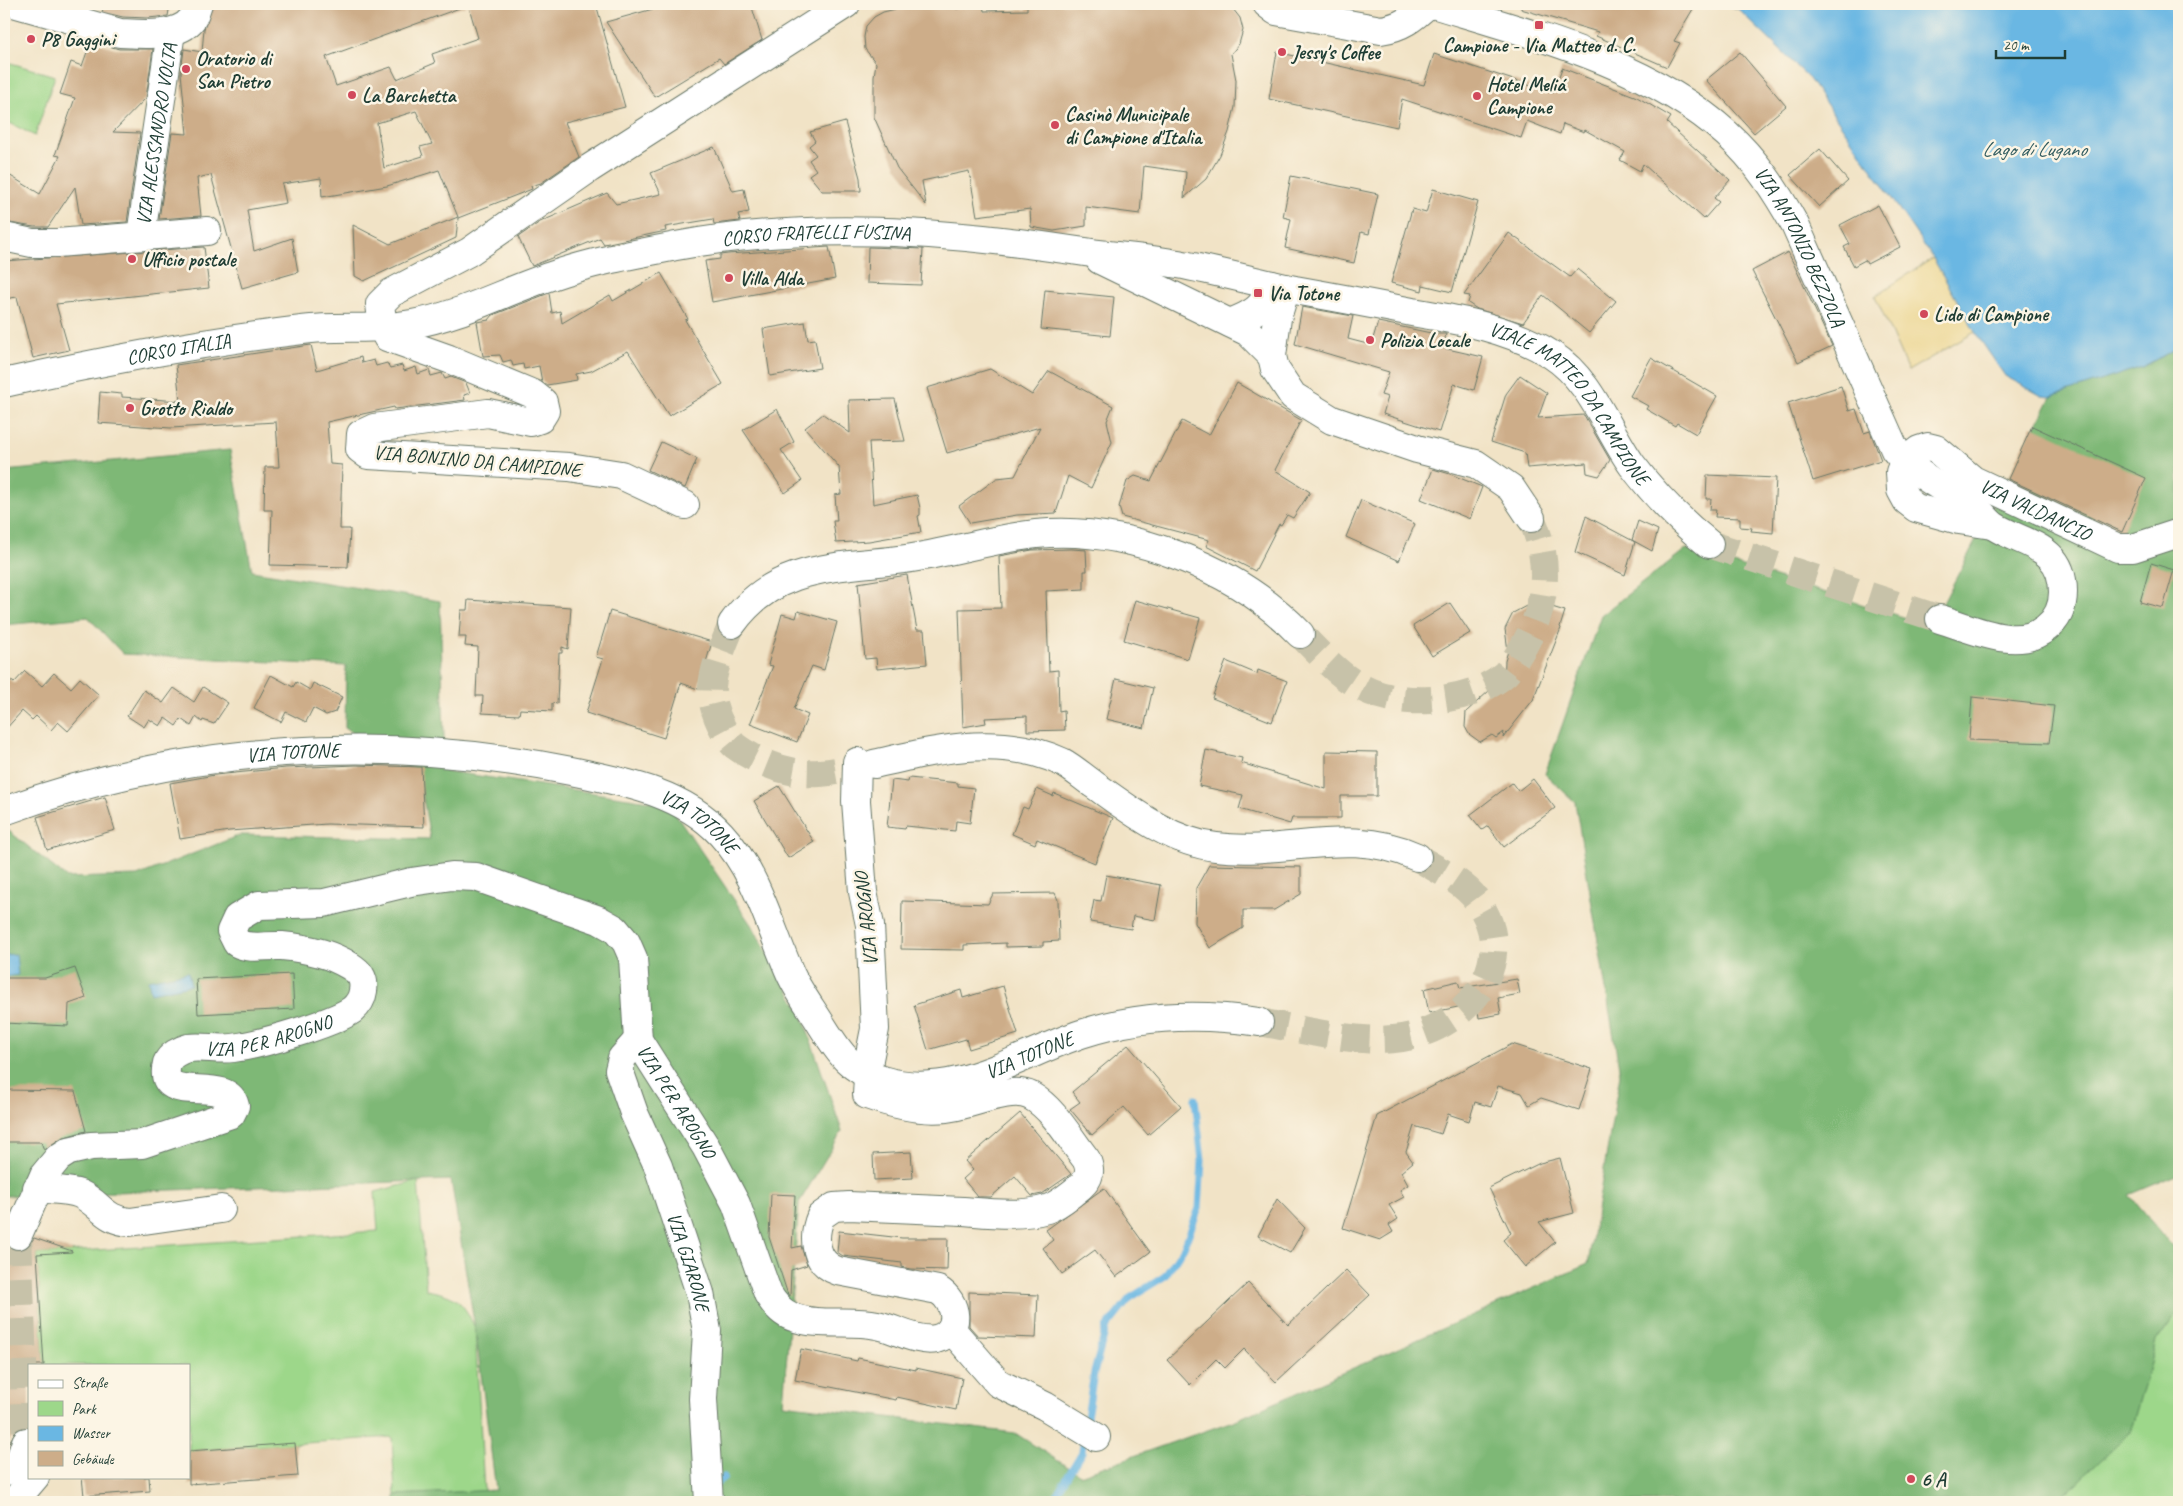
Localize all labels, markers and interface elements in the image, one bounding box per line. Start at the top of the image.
marker: Campione - Via Matteo d. C. [1533,19,1545,31]
place label: P8 Gaggini [41,27,118,52]
scale bar [1996,28,2064,60]
marker: P8 Gaggini [25,33,37,45]
place label: Campione - Via Matteo d. C. [1443,33,1636,58]
text: 20 m [2003,36,2030,55]
place label: Jessy's Coffee [1290,40,1381,65]
street label: VIA ALESSANDRO VOLTA [130,41,182,227]
place label: Oratorio di San Pietro [196,46,274,94]
marker: Jessy's Coffee [1276,46,1288,58]
marker: Oratorio di San Pietro [180,63,192,75]
place label: Hotel Meliá Campione [1487,72,1567,120]
place label: La Barchetta [362,83,457,108]
marker: La Barchetta [346,89,358,101]
marker: Hotel Meliá Campione [1471,90,1483,102]
place label: Casinò Municipale di Campione d'Italia [1065,102,1203,150]
marker: Casinò Municipale di Campione d'Italia [1049,119,1061,131]
water label: Lago di Lugano [1982,136,2089,162]
street label: VIA ANTONIO BEZZOLA [1749,161,1852,332]
street label: CORSO FRATELLI FUSINA [720,219,912,251]
place label: Ufficio postale [142,247,237,272]
marker: Ufficio postale [126,253,138,265]
place label: Villa Alda [739,266,805,291]
marker: Villa Alda [723,272,735,284]
place label: Via Totone [1268,281,1340,306]
marker: Via Totone [1252,287,1264,299]
place label: Lido di Campione [1934,302,2050,327]
marker: Lido di Campione [1918,308,1930,320]
street label: VIALE MATTEO DA CAMPIONE [1486,316,1657,493]
street label: CORSO ITALIA [124,327,233,370]
place label: Polizia Locale [1380,328,1472,353]
marker: Polizia Locale [1364,334,1376,346]
place label: Grotto Rialdo [140,396,234,421]
marker: Grotto Rialdo [124,402,136,414]
street label: VIA BONINO DA CAMPIONE [372,439,584,483]
street label: VIA VALDANCIO [1976,473,2097,547]
street label: VIA TOTONE [245,737,343,768]
street label: VIA TOTONE [657,783,746,861]
street label: VIA AROGNO [848,869,883,967]
street label: VIA PER AROGNO [205,1008,337,1061]
street label: VIA TOTONE [982,1024,1080,1084]
street label: VIA PER AROGNO [631,1040,723,1164]
street label: VIA GIARONE [662,1209,716,1316]
legend [28,1364,190,1478]
text: Straße [72,1374,108,1393]
text: Park [72,1400,97,1419]
text: Wasser [72,1424,111,1443]
text: Gebäude [72,1450,115,1469]
place label: 6 A [1921,1467,1947,1492]
marker: 6 A [1905,1473,1917,1485]

